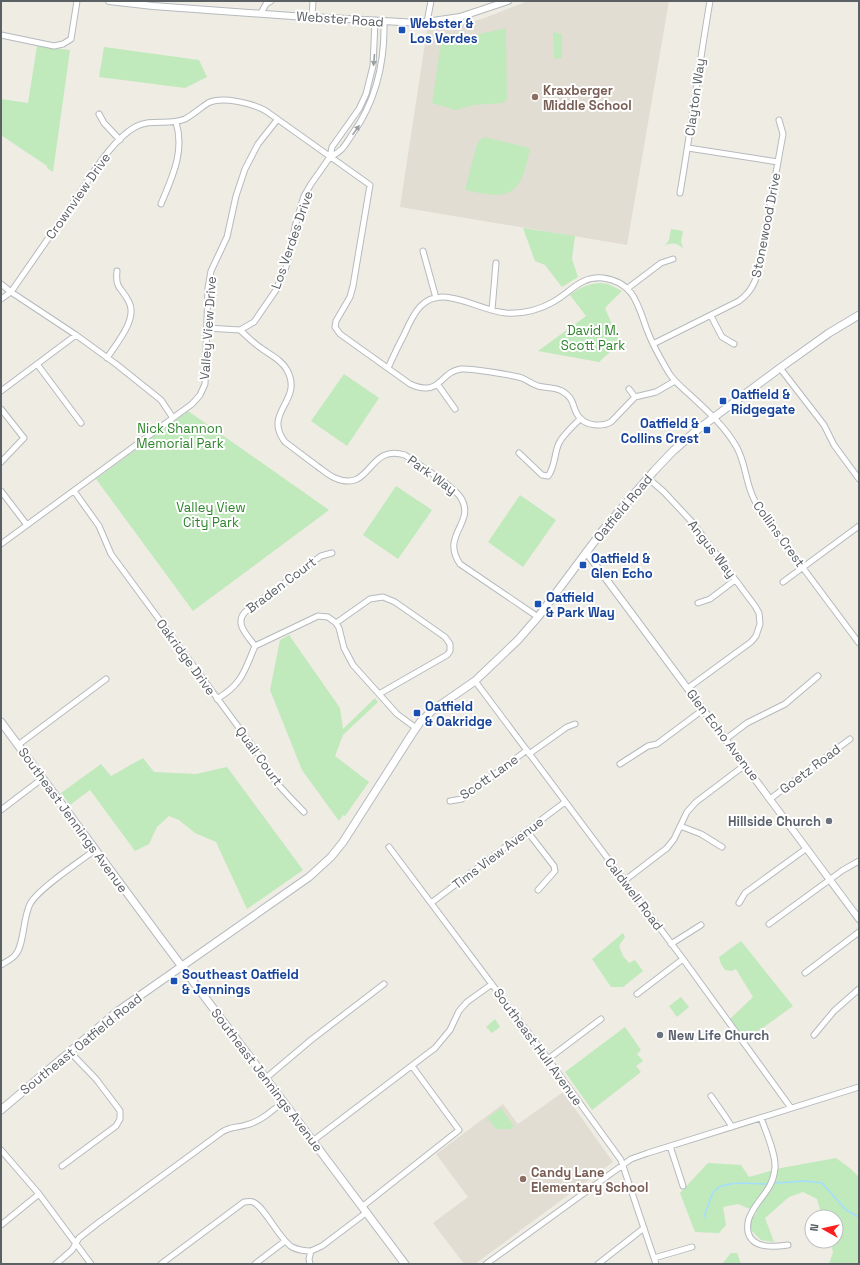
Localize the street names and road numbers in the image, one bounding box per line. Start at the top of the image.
street label: Webster Road [296,7,384,31]
street label: Clayton Way [681,57,709,137]
street label: Crownview Drive [42,149,114,243]
street label: Stonewood Drive [747,171,785,279]
street label: Los Verdes Drive [267,189,317,291]
street label: Valley View Drive [196,276,220,380]
street label: Park Way [404,451,460,499]
street label: Oatfield Road [590,471,656,545]
street label: Collins Crest [749,498,809,570]
street label: Angus Way [684,517,740,581]
street label: Braden Court [243,553,319,617]
street label: Oakridge Drive [153,616,219,698]
street label: Glen Echo Avenue [683,686,763,784]
street label: Quail Court [232,723,286,789]
street label: Goetz Road [776,741,844,797]
street label: Southeast Jennings Avenue [15,744,131,896]
street label: Scott Lane [456,751,522,803]
street label: Tims View Avenue [449,813,547,893]
street label: Caldwell Road [601,854,667,934]
street label: Southeast Hull Avenue [490,985,586,1109]
street label: Southeast Oatfield Road [17,990,145,1098]
street label: Southeast Jennings Avenue [207,1005,327,1155]

